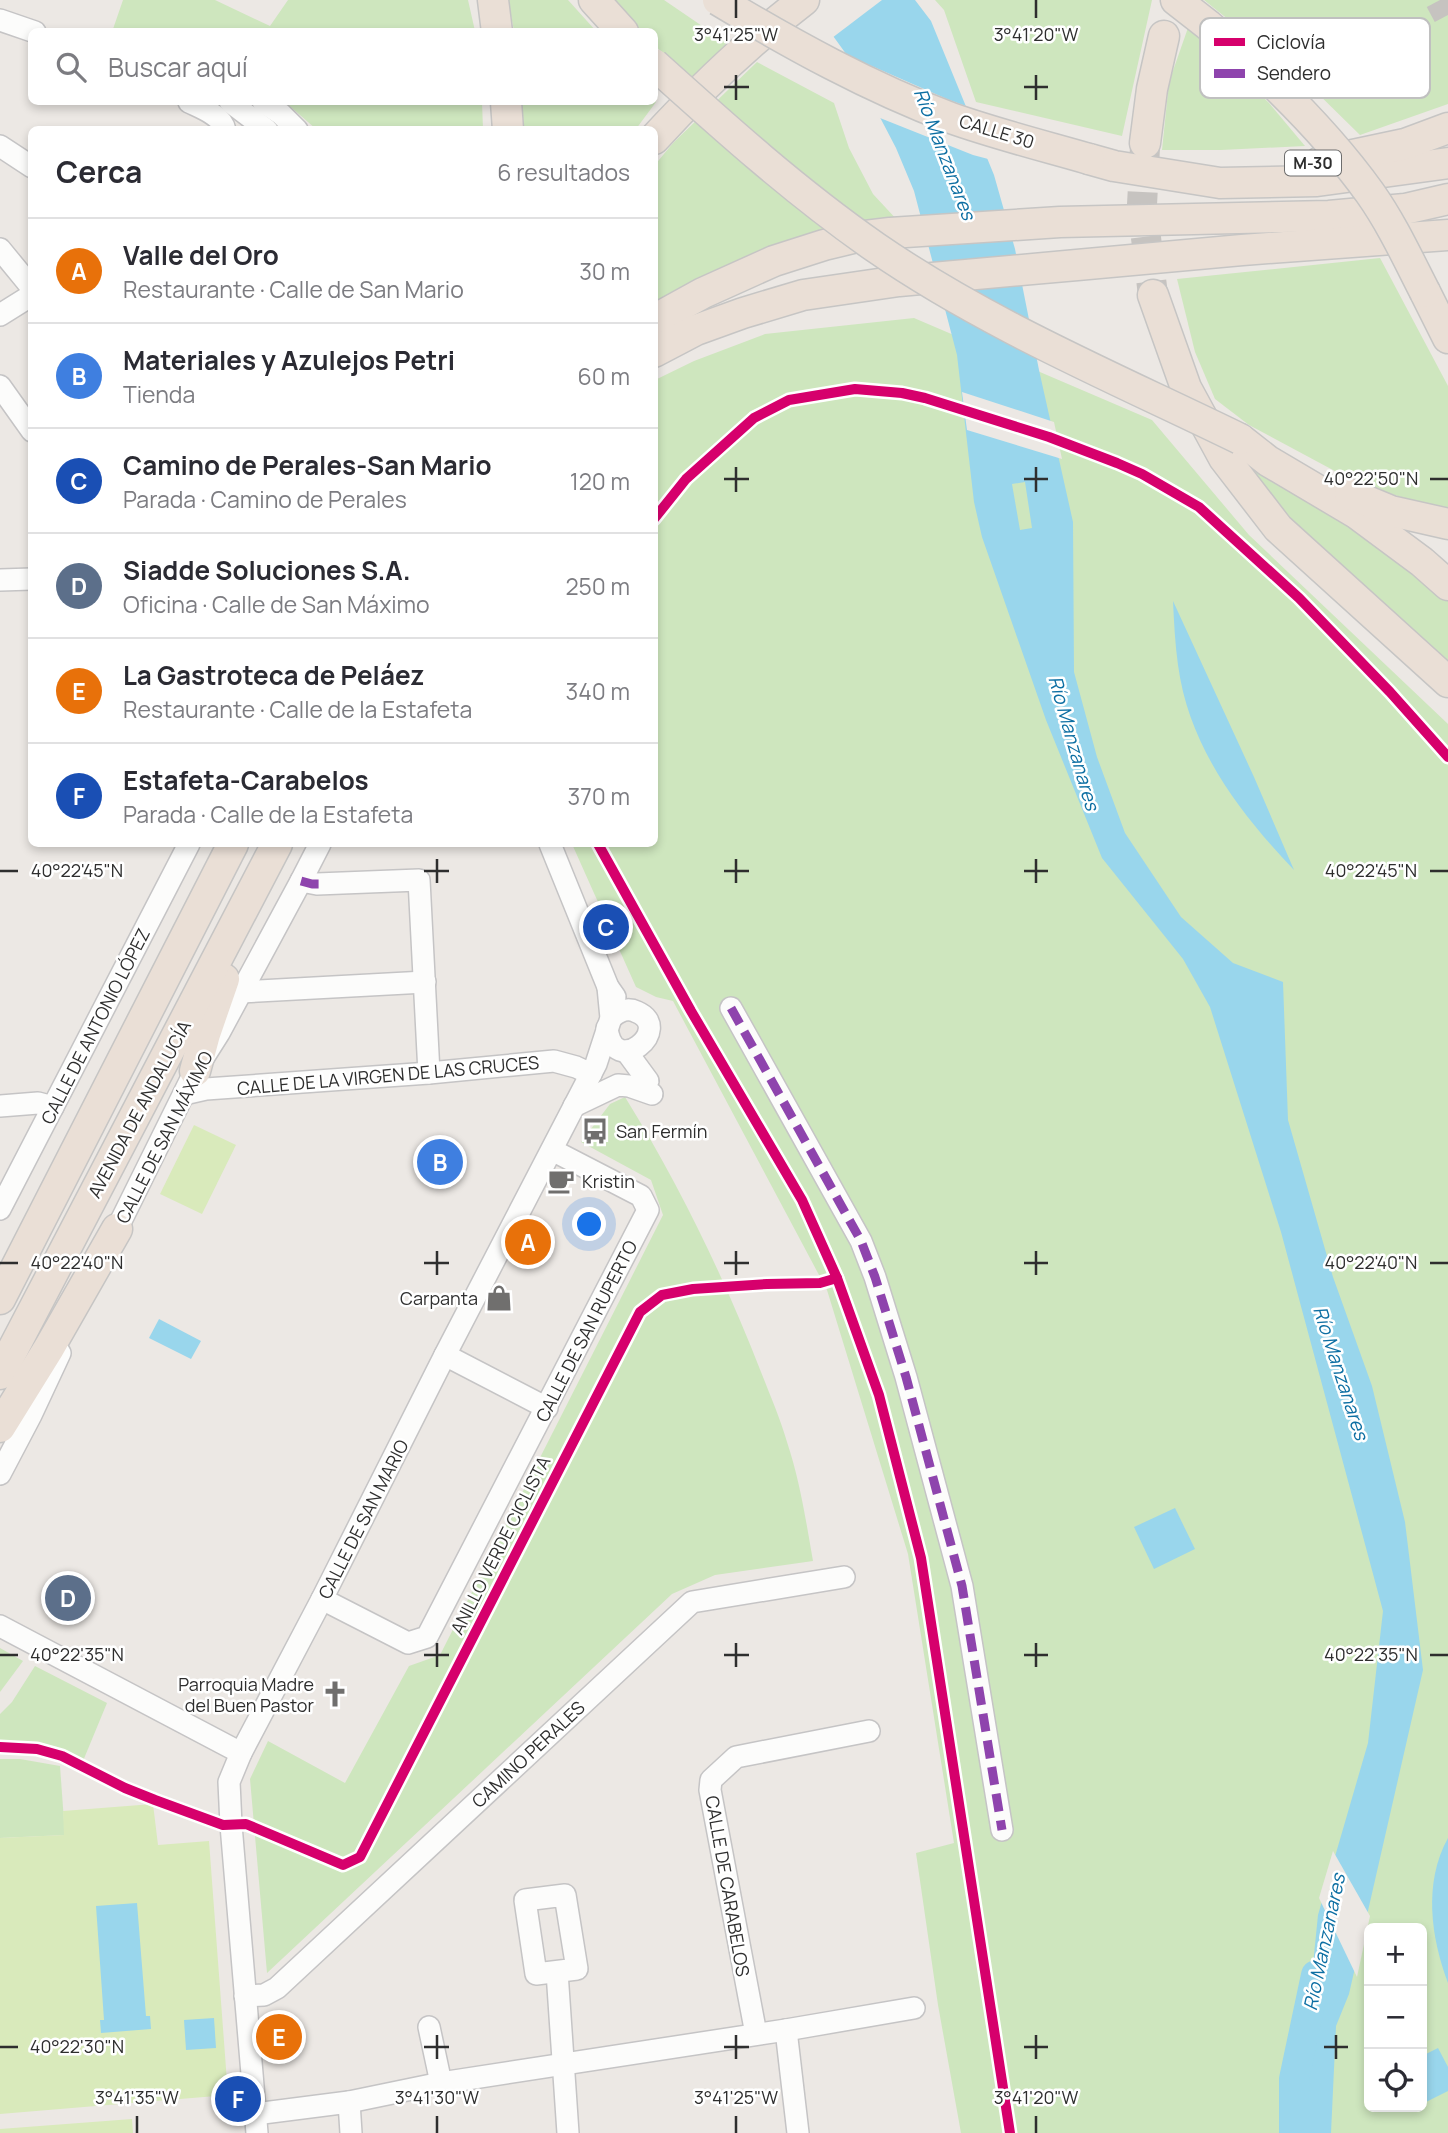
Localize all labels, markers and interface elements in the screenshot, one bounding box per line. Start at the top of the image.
legend [1200,18,1430,98]
text: 3°41'25"W [694,22,778,46]
text: 3°41'20"W [994,22,1078,46]
search box [28,28,658,105]
text: Ciclovía [1257,29,1325,55]
icon: search [52,48,90,86]
text: Buscar aquí [108,49,248,85]
text: Sendero [1257,60,1331,86]
water label: Río Manzanares [908,85,983,225]
street label: CALLE 30 [957,108,1037,154]
road number: M-30 [1285,150,1341,176]
text: Cerca [56,151,142,192]
text: 6 resultados [497,156,630,188]
text: Valle del Oro [123,237,279,273]
text: A [71,255,87,287]
text: 30 m [579,255,630,287]
text: Restaurante · Calle de San Mario [123,273,464,305]
text: Materiales y Azulejos Petri [123,342,455,378]
text: B [72,360,86,392]
text: 60 m [578,360,630,392]
text: Tienda [123,378,195,410]
text: Camino de Perales-San Mario [123,447,492,483]
text: C [71,465,88,497]
text: 120 m [570,465,630,497]
text: 40°22'50"N [1324,466,1418,490]
text: Parada · Camino de Perales [123,483,407,515]
text: Siadde Soluciones S.A. [123,552,411,588]
text: D [71,570,87,602]
text: 250 m [565,570,630,602]
text: Oficina · Calle de San Máximo [123,588,430,620]
text: La Gastroteca de Peláez [123,657,424,693]
water label: Río Manzanares [1042,673,1106,815]
text: E [72,675,86,707]
text: 340 m [566,675,630,707]
text: Restaurante · Calle de la Estafeta [123,693,472,725]
text: Estafeta-Carabelos [123,762,369,798]
text: F [73,780,85,812]
text: 370 m [568,780,630,812]
text: Parada · Calle de la Estafeta [123,798,413,830]
text: 40°22'45"N [31,858,123,882]
text: 40°22'45"N [1325,858,1417,882]
pin: C [583,901,629,953]
street label: CALLE DE ANTONIO LÓPEZ [35,924,155,1128]
street label: AVENIDA DE ANDALUCÍA [82,1016,196,1202]
street label: CALLE DE SAN MÁXIMO [110,1047,218,1227]
street label: CALLE DE LA VIRGEN DE LAS CRUCES [236,1050,540,1100]
bus stop icon: San Fermín [580,1116,610,1146]
place label: San Fermín [616,1119,707,1143]
pin: B [417,1136,463,1188]
cafe icon: Kristin [546,1166,576,1196]
place label: Kristin [582,1169,635,1193]
your location [572,1207,606,1241]
pin: A [505,1216,551,1268]
street label: CALLE DE SAN RUPERTO [530,1236,642,1426]
text: 40°22'40"N [31,1250,123,1274]
text: 40°22'40"N [1325,1250,1417,1274]
shop icon: Carpanta [484,1283,514,1313]
place label: Carpanta [400,1286,478,1310]
water label: Río Manzanares [1307,1303,1375,1445]
street label: CALLE DE SAN MARIO [312,1435,414,1603]
street label: ANILLO VERDE CICLISTA [445,1451,556,1638]
pin: D [45,1572,91,1624]
text: 40°22'35"N [30,1642,124,1666]
text: 40°22'35"N [1324,1642,1418,1666]
place label: Parroquia Madre del Buen Pastor [178,1672,314,1717]
church icon: Parroquia Madre del Buen Pastor [320,1679,350,1709]
street label: CAMINO PERALES [466,1695,590,1813]
street label: CALLE DE CARABELOS [700,1794,756,1978]
water label: Río Manzanares [1297,1869,1352,2013]
map controls [1364,1923,1427,2112]
button: + [1364,1923,1427,1986]
button: − [1364,1986,1427,2049]
pin: E [256,2011,302,2063]
text: 40°22'30"N [30,2034,124,2058]
button: locate [1364,2049,1427,2112]
pin: F [215,2073,261,2125]
text: 3°41'35"W [95,2085,179,2109]
text: 3°41'30"W [395,2085,479,2109]
text: 3°41'25"W [694,2085,778,2109]
text: 3°41'20"W [994,2085,1078,2109]

